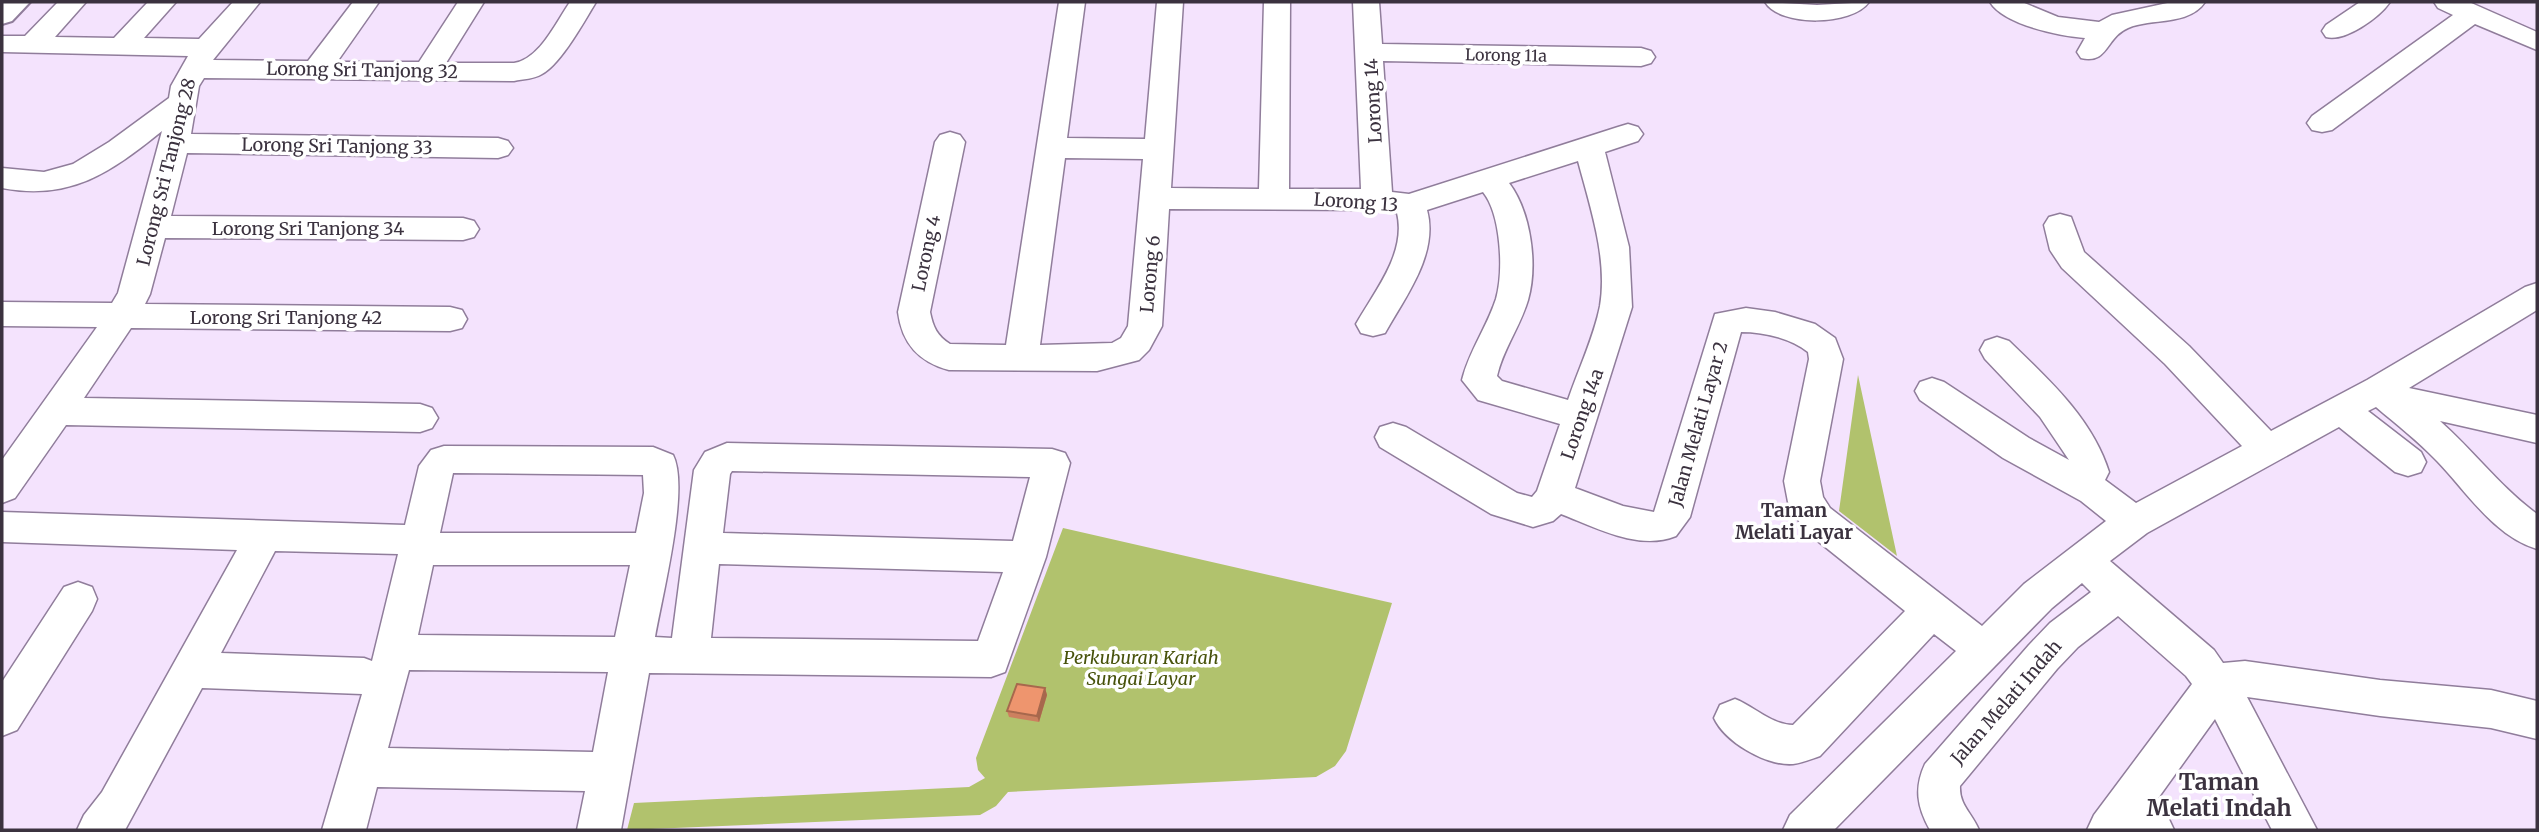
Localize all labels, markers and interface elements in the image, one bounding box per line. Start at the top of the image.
street label: Lorong 11a [1465,44,1548,66]
street label: Lorong Sri Tanjong 32 [266,57,458,83]
street label: Lorong 14 [1359,58,1387,144]
street label: Lorong Sri Tanjong 28 [132,76,200,268]
street label: Lorong Sri Tanjong 33 [241,133,433,159]
street label: Lorong 13 [1313,188,1399,216]
street label: Lorong 4 [907,213,945,293]
street label: Lorong Sri Tanjong 34 [212,217,404,240]
street label: Lorong 6 [1135,234,1165,314]
street label: Lorong Sri Tanjong 42 [190,306,382,329]
street label: Jalan Melati Layar 2 [1663,339,1733,510]
street label: Lorong 14a [1556,365,1608,463]
district label: Taman Melati Layar [1735,498,1853,544]
street label: Jalan Melati Indah [1945,635,2066,770]
park label: Perkuburan Kariah Sungai Layar [1063,646,1219,690]
district label: Taman Melati Indah [2146,767,2292,822]

